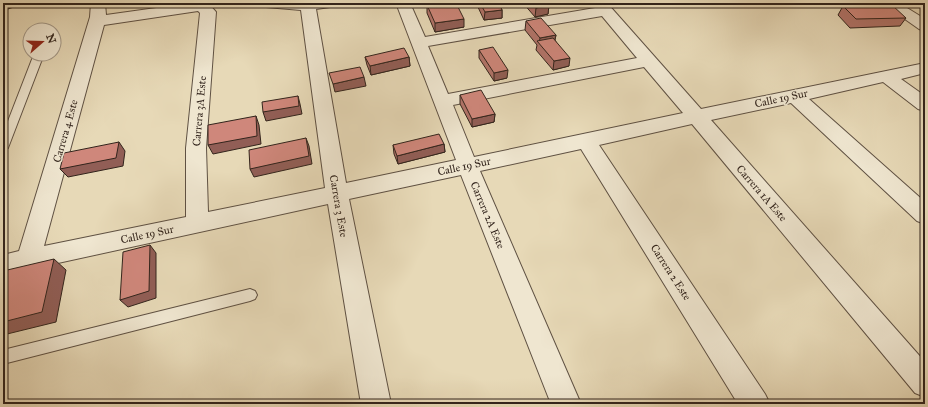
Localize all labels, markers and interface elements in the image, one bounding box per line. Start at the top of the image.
north arrow [22,22,62,62]
text: N [43,32,59,46]
street label: Carrera 3A Este [190,75,209,147]
street label: Calle 19 Sur [753,86,810,110]
street label: Carrera 4 Este [50,98,81,164]
street label: Calle 19 Sur [436,154,493,178]
street label: Carrera 1A Este [734,162,790,225]
street label: Carrera 3 Este [327,174,350,239]
street label: Carrera 2A Este [468,180,508,251]
street label: Calle 19 Sur [119,222,176,246]
street label: Carrera 2 Este [648,242,694,303]

